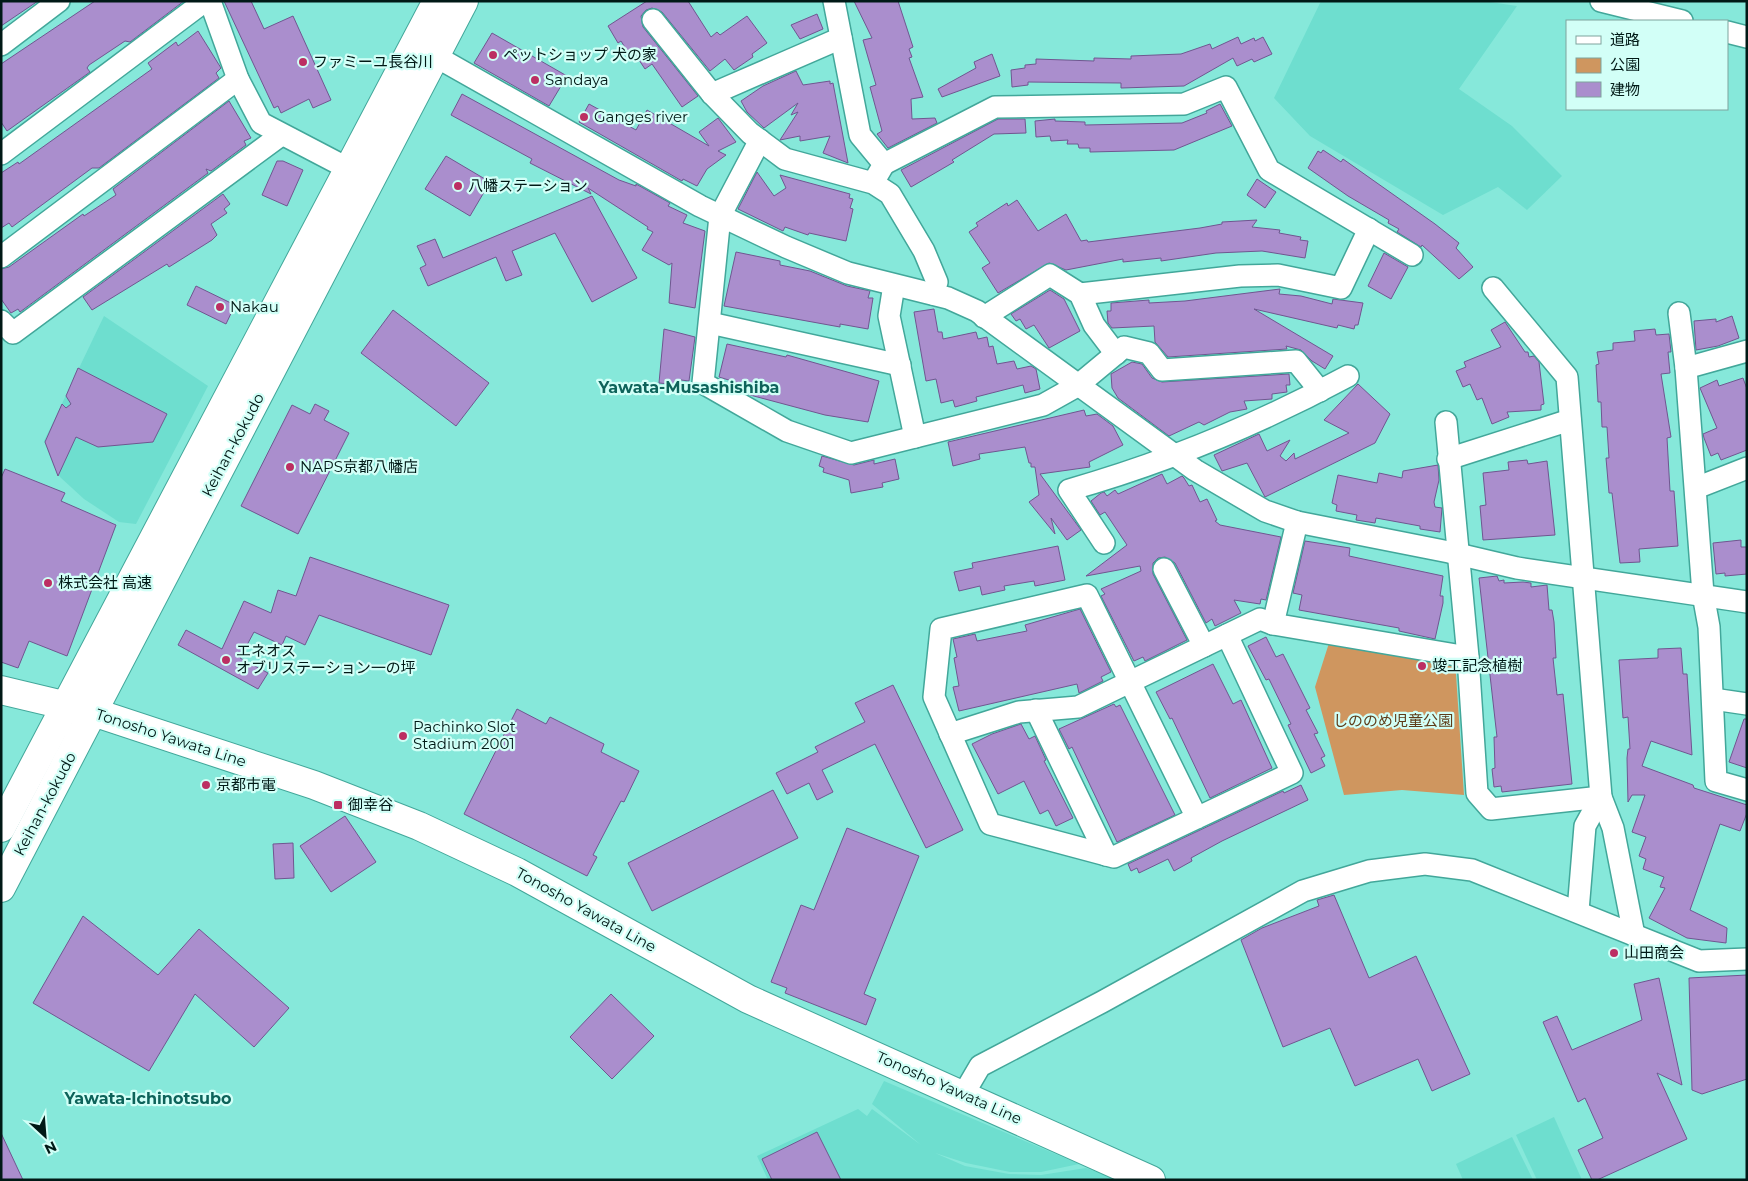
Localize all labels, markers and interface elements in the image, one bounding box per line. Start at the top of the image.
legend [1566,20,1728,110]
text: 道路 [1610,30,1640,49]
place label: ペットショップ 犬の家 [503,45,657,64]
marker: ペットショップ 犬の家 [487,49,499,61]
place label: ファミーユ長谷川 [313,52,433,71]
text: 公園 [1610,55,1640,74]
marker: ファミーユ長谷川 [297,56,309,68]
place label: Sandaya [545,70,609,89]
marker: Sandaya [529,74,541,86]
text: 建物 [1610,80,1640,99]
place label: Ganges river [594,107,688,126]
marker: Ganges river [578,111,590,123]
place label: 八幡ステーション [468,176,588,195]
marker: 八幡ステーション [452,180,464,192]
place label: Nakau [230,297,279,316]
marker: Nakau [214,301,226,313]
district label: Yawata-Musashishiba [598,378,779,397]
street label: Keihan-kokudo [197,390,268,500]
place label: NAPS京都八幡店 [300,457,418,476]
marker: NAPS京都八幡店 [284,461,296,473]
place label: 株式会社 高速 [58,573,152,592]
marker: 株式会社 高速 [42,577,54,589]
place label: エネオス オブリステーション一の坪 [236,641,416,677]
marker: エネオス オブリステーション一の坪 [220,654,232,666]
place label: 竣工記念植樹 [1432,656,1522,675]
marker: 竣工記念植樹 [1416,660,1428,672]
street label: Tonosho Yawata Line [93,704,249,771]
park label: しののめ児童公園 [1333,711,1453,730]
place label: Pachinko Slot Stadium 2001 [413,717,516,753]
marker: Pachinko Slot Stadium 2001 [397,730,409,742]
street label: Keihan-kokudo [9,749,80,859]
place label: 京都市電 [216,775,276,794]
marker: 京都市電 [200,779,212,791]
place label: 御幸谷 [348,795,393,814]
marker: 御幸谷 [332,799,344,811]
street label: Tonosho Yawata Line [513,863,660,956]
place label: 山田商会 [1624,943,1684,962]
marker: 山田商会 [1608,947,1620,959]
street label: Tonosho Yawata Line [874,1047,1025,1128]
district label: Yawata-Ichinotsubo [64,1089,231,1108]
north arrow [20,1111,70,1161]
text: N [42,1137,60,1158]

